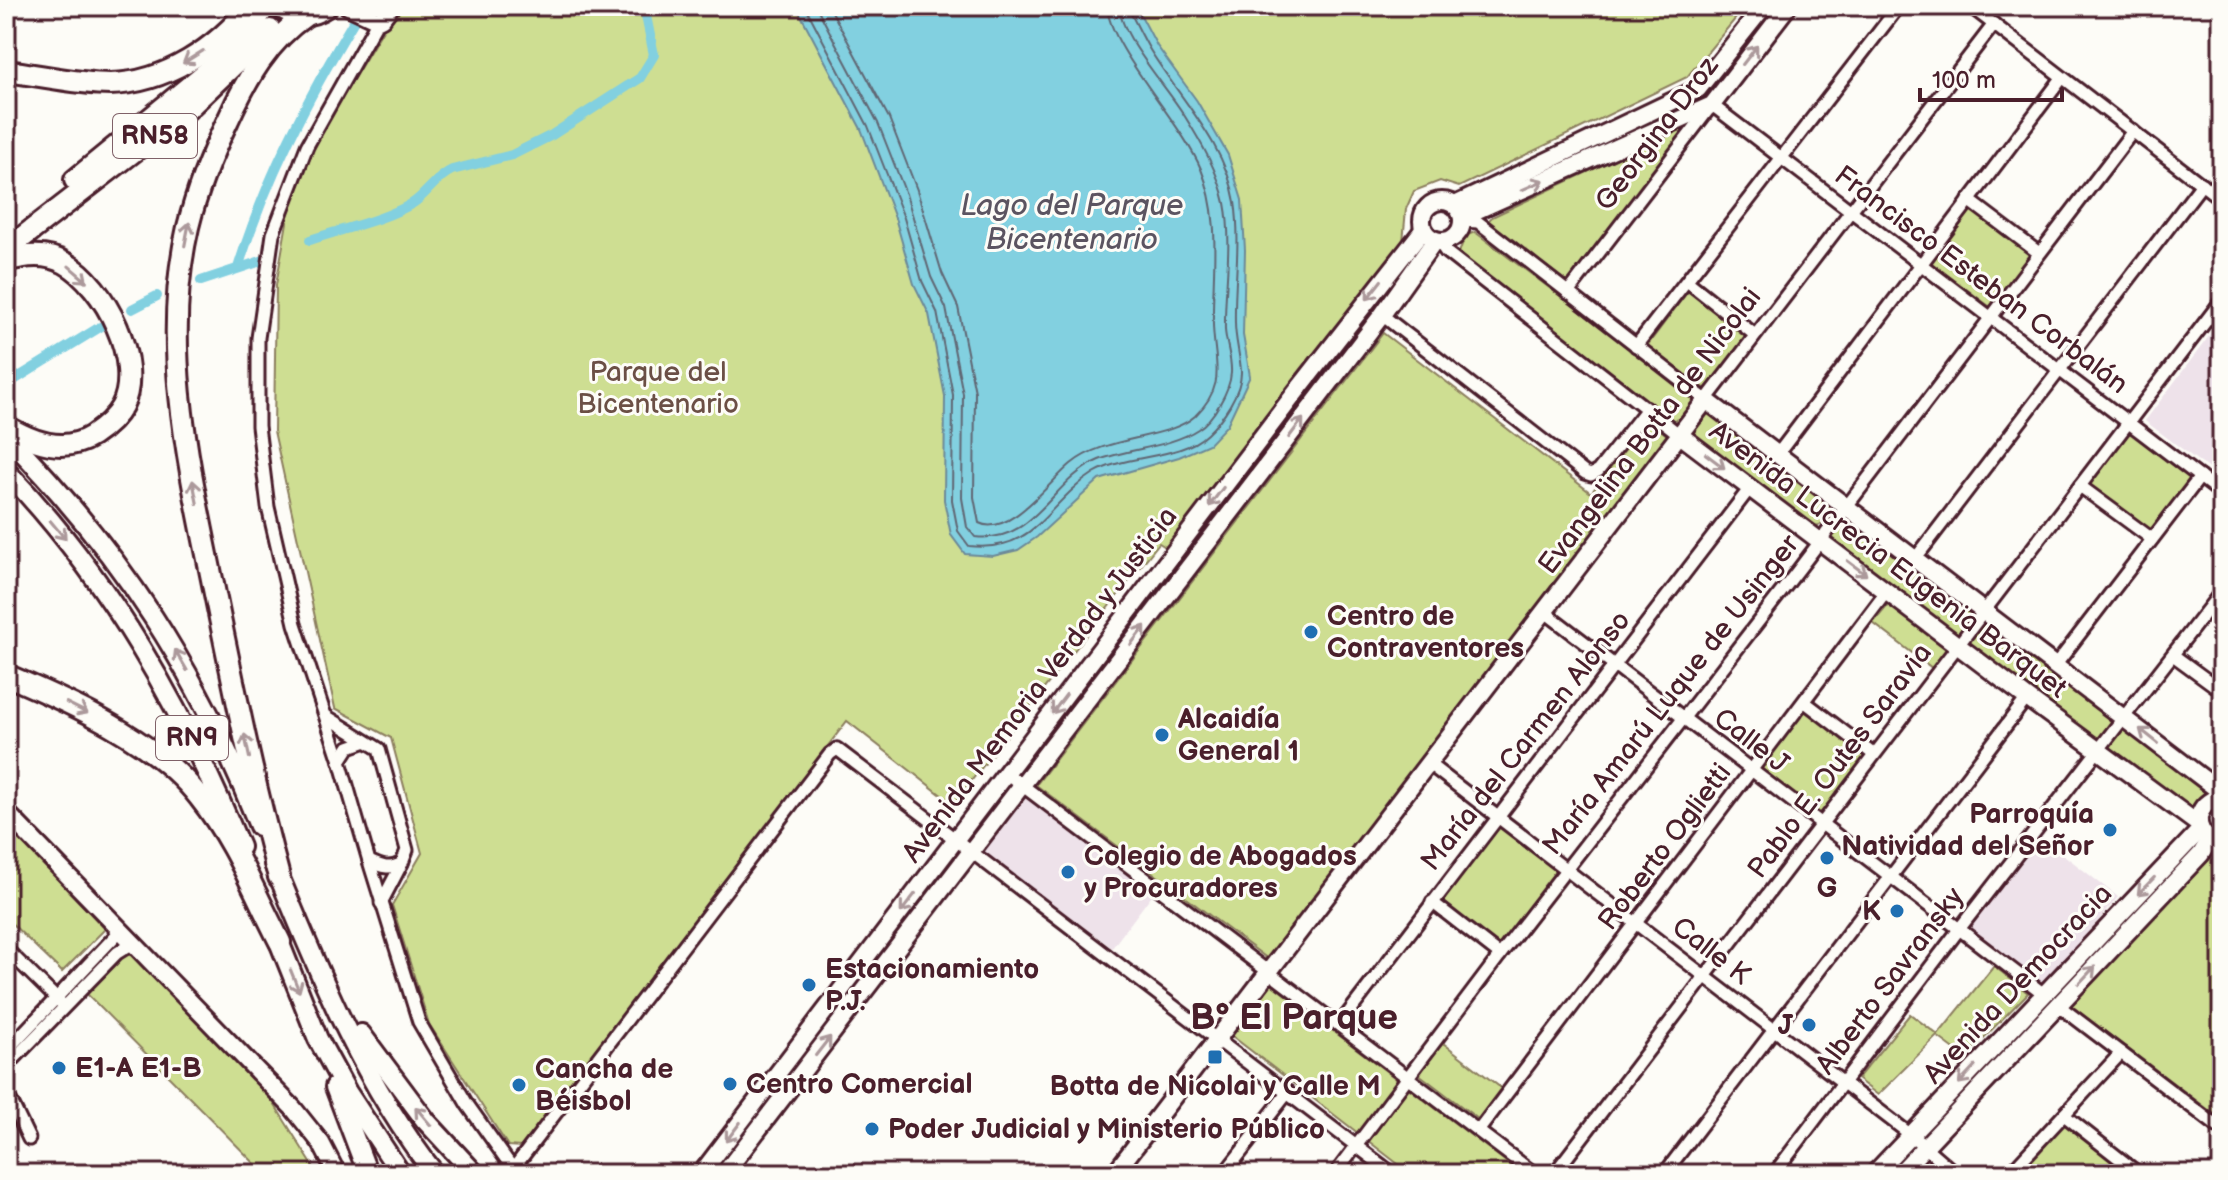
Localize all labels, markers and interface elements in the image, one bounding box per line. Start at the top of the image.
one-way arrow [1741,45,1759,66]
one-way arrow [182,50,205,66]
street label: Georgina Droz [1588,50,1726,217]
scale bar [1920,52,2062,102]
text: 100 m [1932,66,1996,95]
road number: RN58 [113,114,197,158]
street label: Francisco Esteban Corbalán [1828,159,2134,401]
one-way arrow [1521,177,1545,192]
water label: Lago del Parque Bicentenario [960,188,1184,258]
one-way arrow [181,221,196,247]
one-way arrow [68,265,88,283]
one-way arrow [1366,279,1383,301]
street label: Evangelina Botta de Nicolai [1532,281,1768,581]
park label: Parque del Bicentenario [577,356,739,421]
street label: Avenida Lucrecia Eugenia Barquet [1703,415,2074,706]
one-way arrow [1287,418,1304,440]
one-way arrow [1704,453,1725,470]
one-way arrow [186,480,201,505]
one-way arrow [1208,486,1225,507]
street label: Avenida Memoria Verdad y Justicia [896,501,1184,869]
one-way arrow [49,519,67,539]
street label: María Amarú Luque de Usinger [1536,528,1807,862]
one-way arrow [1846,560,1867,577]
place label: Centro de Contraventores [1327,600,1524,665]
street label: María del Carmen Alonso [1414,605,1638,877]
marker: Centro de Contraventores [1302,623,1320,641]
one-way arrow [1129,625,1146,646]
street label: Pablo E. Outes Saravia [1741,637,1939,885]
one-way arrow [173,649,189,672]
one-way arrow [1050,693,1067,714]
one-way arrow [64,700,88,716]
street label: Calle J [1707,702,1796,781]
place label: Alcaidía General 1 [1177,703,1299,768]
road number: RN9 [156,716,228,760]
marker: Alcaidía General 1 [1153,726,1171,744]
one-way arrow [2139,728,2160,745]
one-way arrow [239,734,254,760]
street label: Roberto Oglietti [1592,757,1738,937]
place label: Parroquía Natividad del Señor [1841,798,2095,863]
marker: Parroquía Natividad del Señor [2101,821,2119,839]
place label: Colegio de Abogados y Procuradores [1084,840,1357,905]
marker: G [1818,849,1836,867]
marker: Colegio de Abogados y Procuradores [1059,863,1077,881]
place label: G [1817,872,1837,905]
one-way arrow [2138,876,2156,896]
street label: Avenida Democracia [1917,877,2119,1091]
street label: Alberto Savransky [1809,881,1971,1081]
one-way arrow [899,892,916,913]
place label: K [1862,895,1881,928]
marker: K [1888,902,1906,920]
street label: Calle K [1665,910,1757,992]
place label: Estacionamiento P.J. [825,953,1039,1018]
one-way arrow [2077,965,2095,985]
one-way arrow [289,968,303,993]
marker: Estacionamiento P.J. [800,976,818,994]
district label: Bº El Parque [1190,997,1398,1040]
place label: J [1778,1009,1794,1042]
marker: J [1800,1016,1818,1034]
one-way arrow [815,1036,832,1057]
marker: Botta de Nicolai y Calle M [1206,1048,1224,1066]
place label: E1-A E1-B [75,1052,202,1085]
place label: Cancha de Béisbol [535,1053,673,1118]
marker: E1-A E1-B [50,1059,68,1077]
one-way arrow [1958,1065,1977,1085]
place label: Centro Comercial [746,1068,973,1101]
place label: Botta de Nicolai y Calle M [1049,1070,1381,1103]
marker: Centro Comercial [721,1075,739,1093]
marker: Cancha de Béisbol [510,1076,528,1094]
one-way arrow [414,1107,432,1127]
place label: Poder Judicial y Ministerio Público [888,1113,1325,1146]
marker: Poder Judicial y Ministerio Público [863,1120,881,1138]
one-way arrow [725,1121,742,1142]

